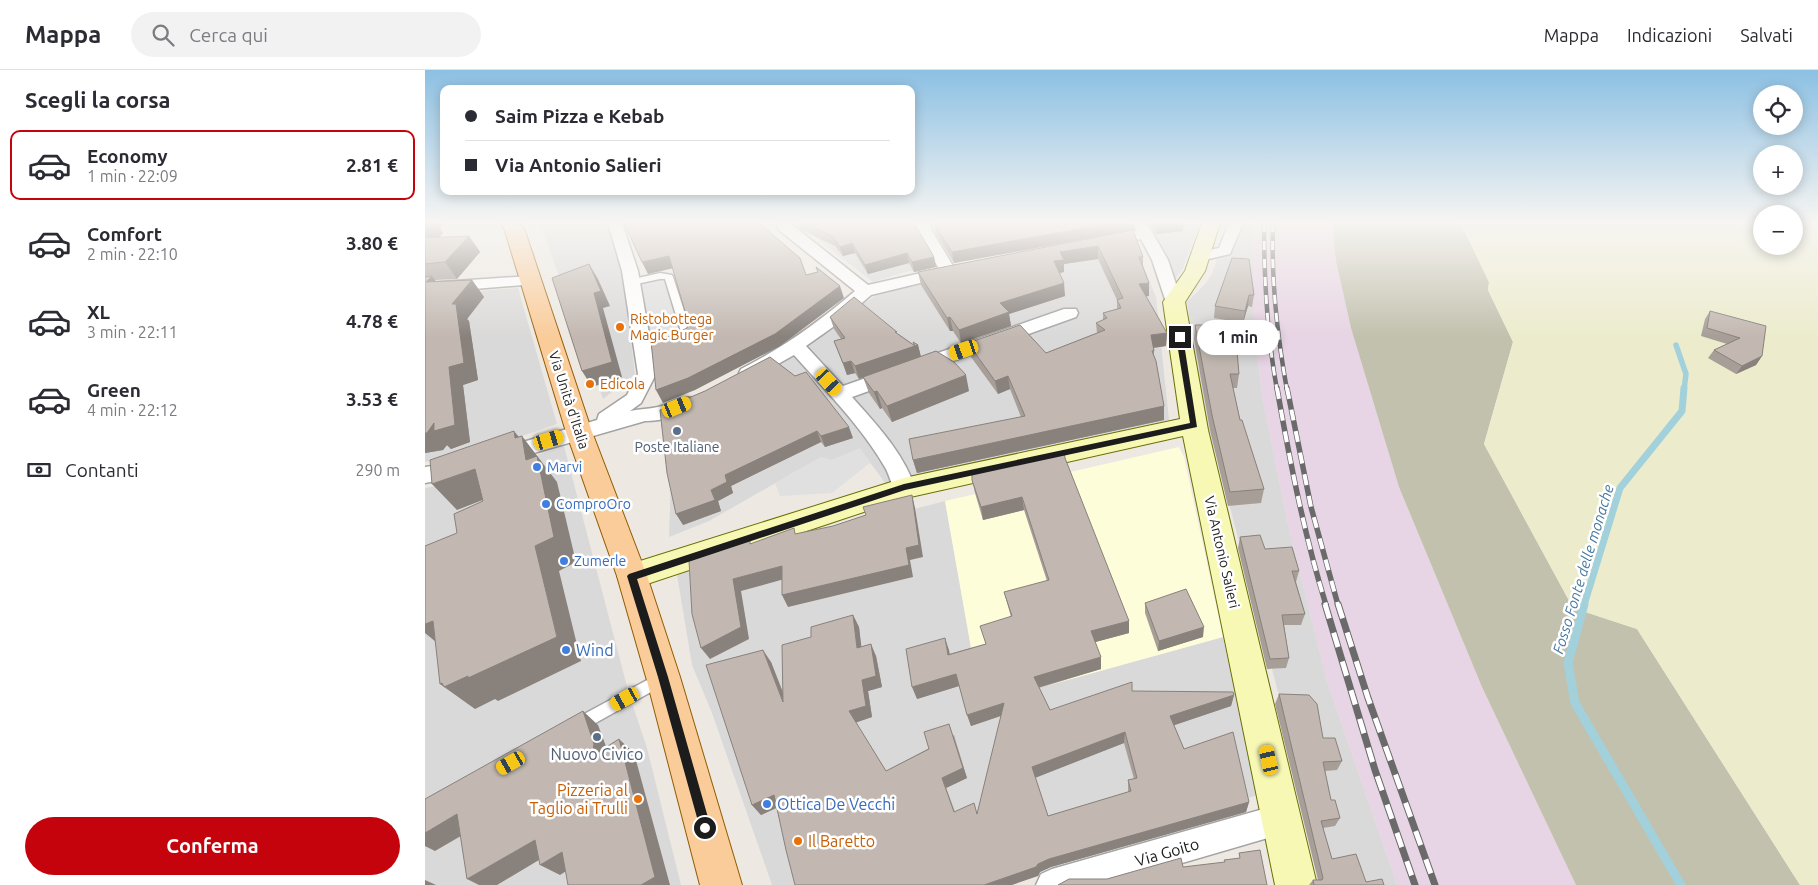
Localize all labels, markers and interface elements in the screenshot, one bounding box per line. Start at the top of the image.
search box [131,12,481,57]
text: Mappa [25,21,101,48]
icon: search [149,21,177,49]
text: Cerca qui [189,24,268,46]
text: Mappa [1544,25,1599,45]
text: Indicazioni [1627,25,1712,45]
text: Salvati [1740,25,1793,45]
map controls [1753,85,1803,255]
button: locate [1753,85,1803,135]
text: Scegli la corsa [25,87,171,112]
text: Saim Pizza e Kebab [495,105,664,127]
icon: car [27,143,72,188]
text: Economy [87,145,168,167]
button: + [1753,145,1803,195]
text: 2.81 € [346,154,398,176]
text: Via Antonio Salieri [495,154,662,176]
text: 1 min · 22:09 [87,167,178,185]
button: − [1753,205,1803,255]
icon: car [27,221,72,266]
text: Comfort [87,223,162,245]
text: 3.80 € [346,232,398,254]
text: 2 min · 22:10 [87,245,178,263]
icon: car [27,299,72,344]
text: XL [87,301,110,323]
text: 4.78 € [346,310,398,332]
place label: Ristobottega Magic Burger [630,311,714,343]
callout: 1 min [1197,320,1280,354]
marker: Ristobottega Magic Burger [614,321,626,333]
text: 3 min · 22:11 [87,323,178,341]
route end [1169,326,1191,348]
text: 1 min [1218,328,1258,346]
car [947,338,980,362]
street label: Via Unità d'Italia [546,349,592,451]
car [813,366,844,398]
place label: Edicola [600,376,645,392]
icon: car [27,377,72,422]
marker: Edicola [584,378,596,390]
text: Green [87,379,141,401]
text: 3.53 € [346,388,398,410]
car [660,394,693,420]
text: 4 min · 22:12 [87,401,178,419]
marker: Poste Italiane [671,425,683,437]
car [532,428,565,452]
place label: Poste Italiane [634,439,720,455]
icon: cash [25,456,53,484]
text: Contanti [65,459,139,481]
place label: Marvi [547,459,582,475]
text: 290 m [355,461,400,479]
marker: Marvi [531,461,543,473]
water label: Fosso Fonte delle monache [1549,482,1617,656]
street label: Via Antonio Salieri [1201,494,1243,610]
place label: ComproOro [556,496,631,512]
marker: ComproOro [540,498,552,510]
place label: Zumerle [574,553,626,569]
marker: Zumerle [558,555,570,567]
place label: Wind [576,641,614,659]
marker: Wind [560,644,572,656]
car [608,685,641,713]
marker: Nuovo Civico [591,731,603,743]
car [1258,744,1279,776]
place label: Nuovo Civico [551,745,643,763]
car [494,749,527,777]
place label: Pizzeria al Taglio ai Trulli [530,781,628,817]
marker: Pizzeria al Taglio ai Trulli [632,793,644,805]
place label: Ottica De Vecchi [777,795,895,813]
marker: Ottica De Vecchi [761,798,773,810]
button: Conferma [25,817,400,875]
route start [694,817,716,839]
place label: Il Baretto [808,832,875,850]
street label: Via Goito [1133,834,1201,870]
marker: Il Baretto [792,835,804,847]

